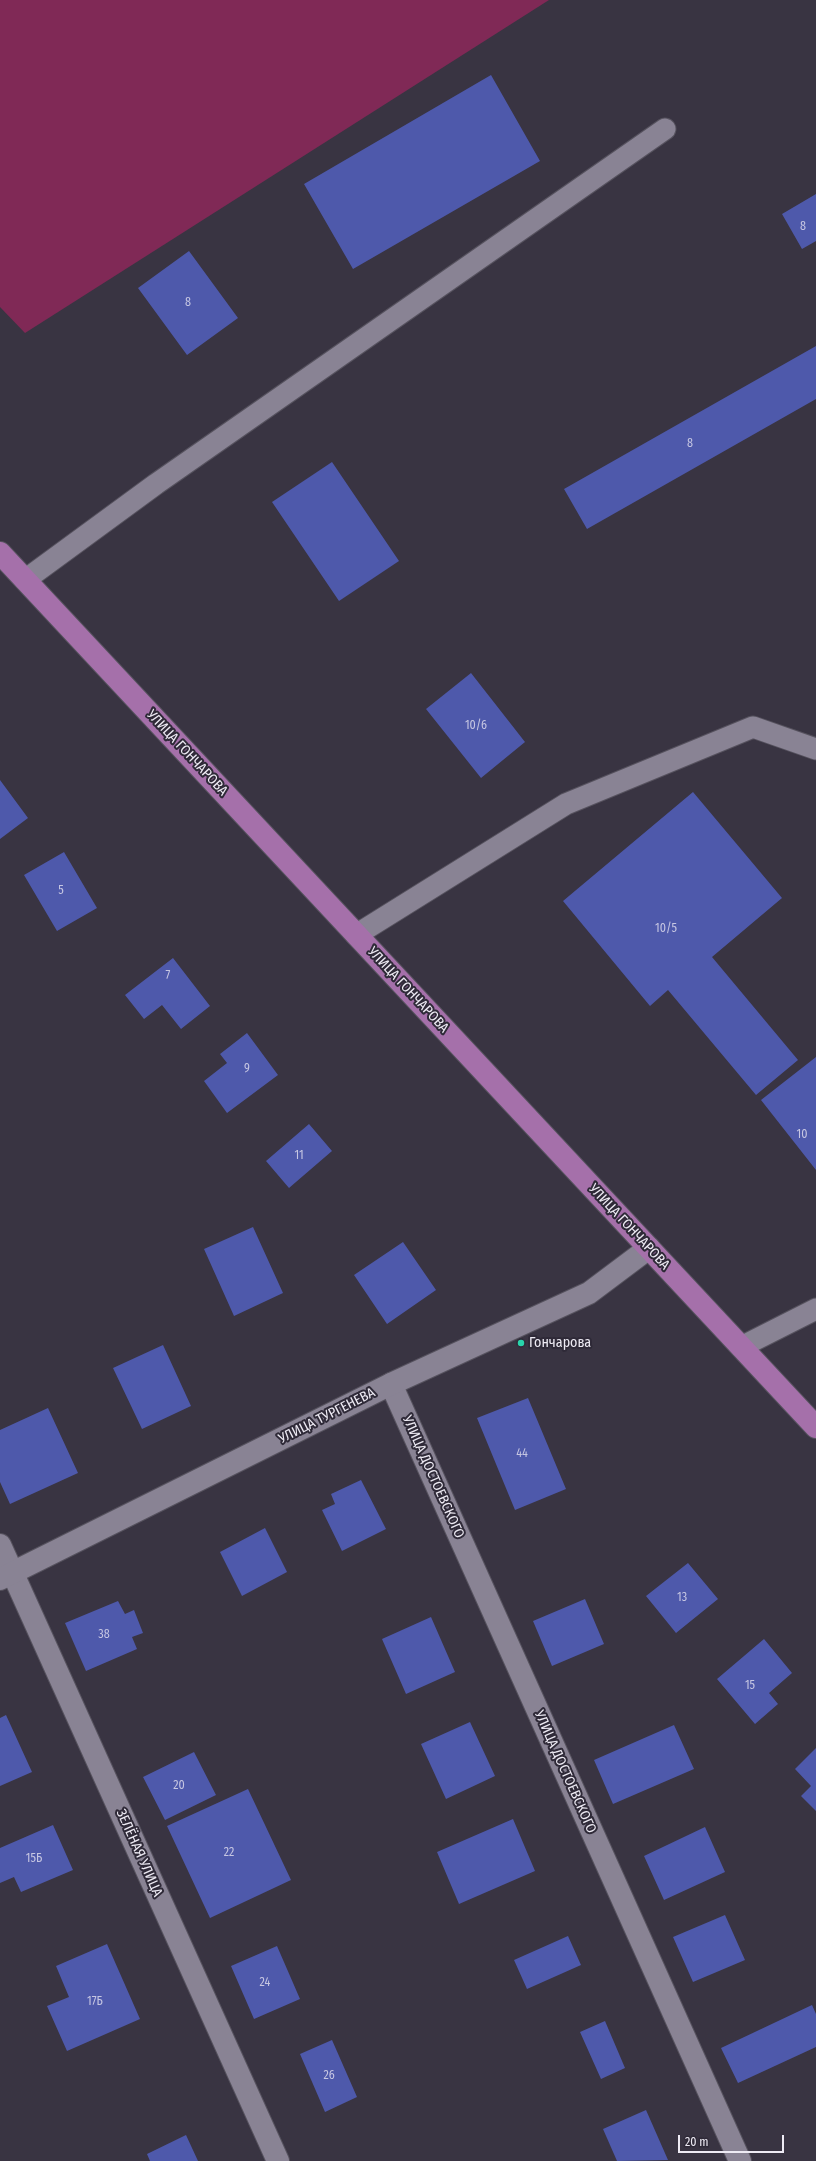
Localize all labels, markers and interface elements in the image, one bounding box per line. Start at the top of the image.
house number: 8 [800,220,806,234]
house number: 8 [185,296,191,310]
house number: 8 [687,437,693,451]
street label: УЛИЦА ГОНЧАРОВА [143,707,231,799]
house number: 10/6 [465,719,487,733]
house number: 5 [58,884,64,898]
house number: 10/5 [655,922,677,936]
street label: УЛИЦА ГОНЧАРОВА [364,944,452,1036]
house number: 7 [166,969,170,983]
house number: 9 [244,1062,250,1076]
house number: 10 [797,1128,807,1142]
house number: 11 [294,1149,304,1163]
street label: УЛИЦА ГОНЧАРОВА [585,1181,673,1273]
place label: Гончарова [529,1335,591,1351]
marker: Гончарова [516,1338,526,1348]
street label: УЛИЦА ТУРГЕНЕВА [276,1384,378,1448]
street label: УЛИЦА ДОСТОЕВСКОГО [398,1413,468,1541]
house number: 44 [516,1447,528,1461]
house number: 13 [677,1591,687,1605]
house number: 38 [98,1628,110,1642]
house number: 15 [745,1679,755,1693]
street label: УЛИЦА ДОСТОЕВСКОГО [530,1708,600,1836]
house number: 20 [173,1779,185,1793]
street label: ЗЕЛЁНАЯ УЛИЦА [112,1807,166,1899]
house number: 22 [224,1846,234,1860]
house number: 15Б [26,1852,42,1866]
house number: 24 [260,1976,270,1990]
house number: 17Б [87,1995,103,2009]
house number: 26 [323,2069,335,2083]
scale bar [680,2127,786,2153]
text: 20 m [685,2135,709,2149]

